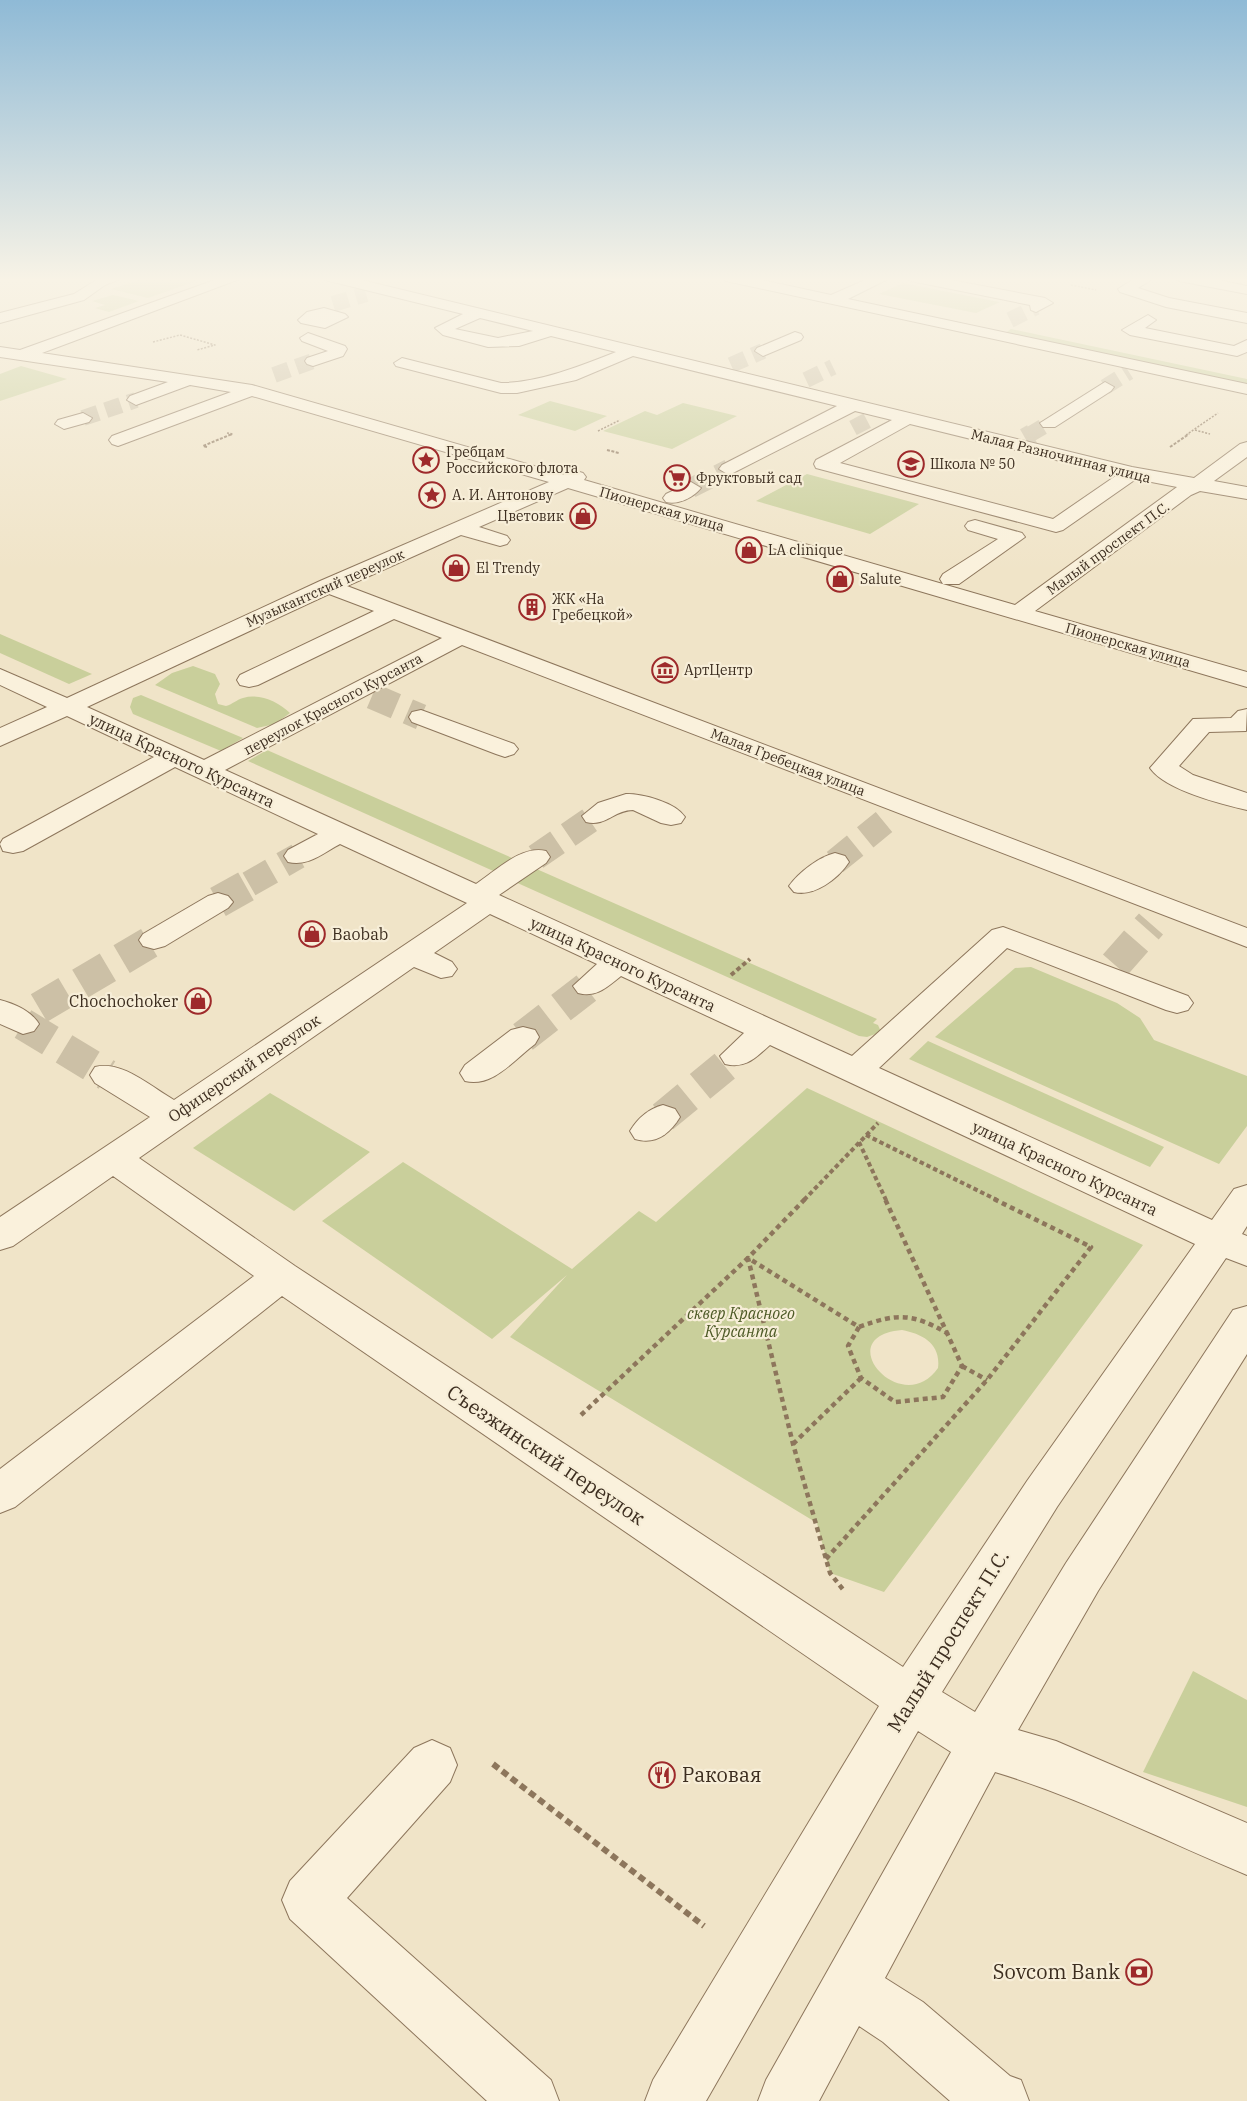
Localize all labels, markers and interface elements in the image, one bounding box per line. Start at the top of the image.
street label: Малая Разночинная улица [969,425,1153,487]
place label: Гребцам Российского флота [446,443,579,477]
place icon: Гребцам Российского флота [411,445,441,475]
school or university icon: Школа № 50 [896,449,926,479]
place label: Школа № 50 [930,455,1015,473]
supermarket icon: Фруктовый сад [662,463,692,493]
place label: Фруктовый сад [696,469,802,487]
place icon: А. И. Антонову [417,480,447,510]
street label: Пионерская улица [597,483,727,536]
place label: А. И. Антонову [452,486,554,504]
street label: Малый проспект П.С. [1043,497,1173,599]
shop icon: Цветовик [568,501,598,531]
place label: Цветовик [497,507,564,525]
shop icon: LA clinique [734,535,764,565]
place label: LA clinique [768,541,843,559]
street label: Музыкантский переулок [243,545,407,631]
shop icon: El Trendy [441,553,471,583]
place label: El Trendy [476,559,541,577]
shop icon: Salute [825,564,855,594]
place label: Salute [860,570,901,588]
place label: ЖК «На Гребецкой» [552,590,633,624]
building icon: ЖК «На Гребецкой» [517,592,547,622]
street label: Пионерская улица [1063,619,1193,672]
street label: переулок Красного Курсанта [241,649,426,759]
museum icon: АртЦентр [650,655,680,685]
place label: АртЦентр [684,661,753,679]
street label: улица Красного Курсанта [86,708,278,812]
street label: Малая Гребецкая улица [708,724,868,800]
street label: улица Красного Курсанта [527,912,719,1016]
shop icon: Baobab [297,919,327,949]
place label: Baobab [332,924,388,944]
shop icon: Chochochoker [183,986,213,1016]
place label: Chochochoker [69,991,178,1011]
street label: Офицерский переулок [164,1009,324,1126]
street label: улица Красного Курсанта [969,1116,1161,1220]
park label: сквер Красного Курсанта [687,1303,795,1341]
street label: Съезжинский переулок [442,1378,651,1531]
street label: Малый проспект П.С. [880,1544,1015,1737]
restaurant icon: Раковая [647,1760,677,1790]
place label: Раковая [682,1761,762,1788]
bank icon: Sovcom Bank [1124,1957,1154,1987]
place label: Sovcom Bank [993,1958,1120,1985]

